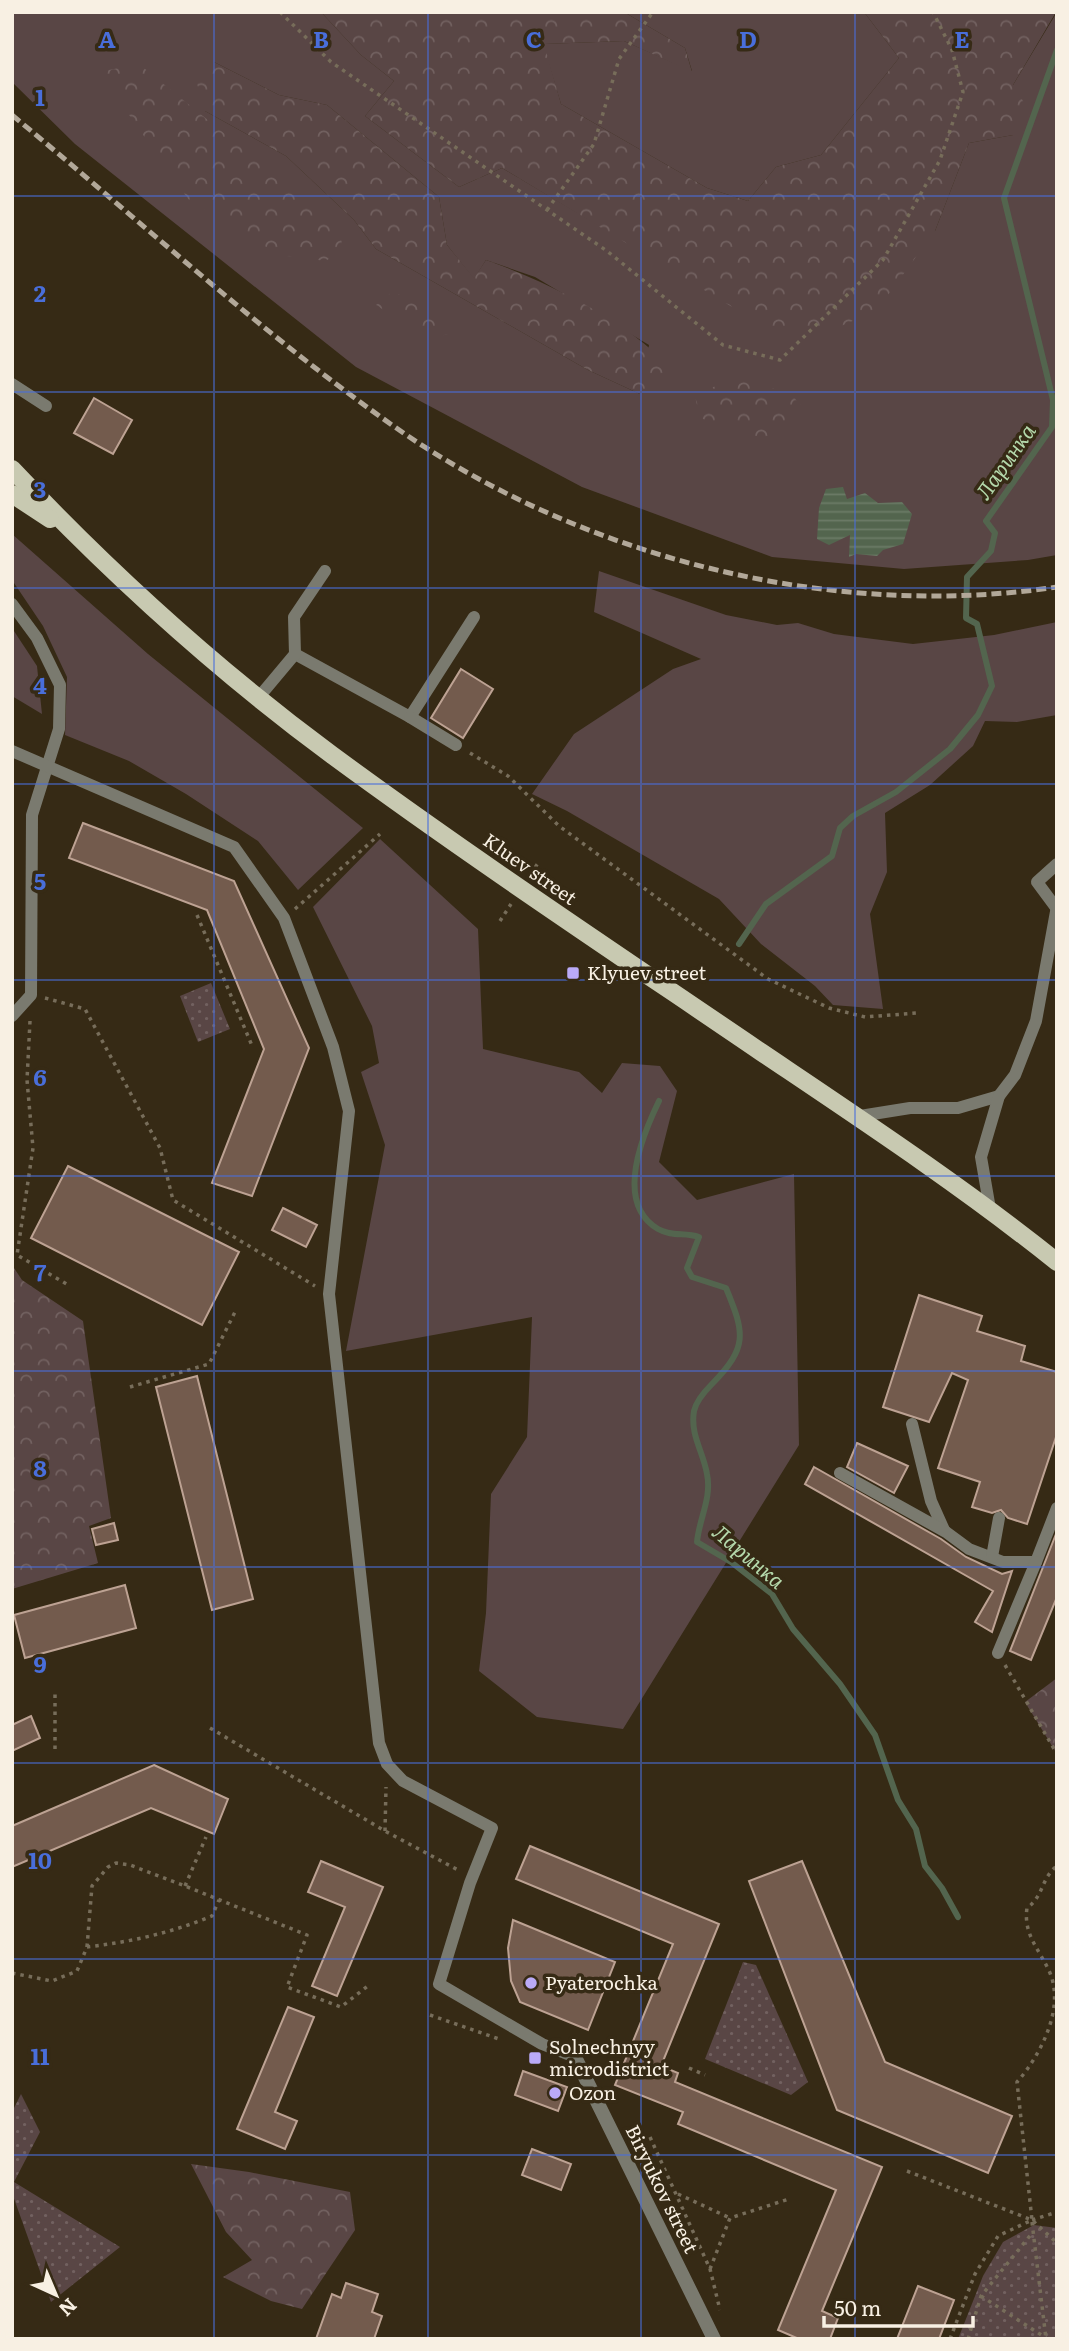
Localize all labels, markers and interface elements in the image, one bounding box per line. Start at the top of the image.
text: A [98,21,116,55]
text: B [313,21,329,55]
text: C [526,21,542,55]
text: D [739,21,757,55]
text: E [954,21,970,55]
text: 1 [35,79,45,113]
text: 2 [34,275,46,309]
water label: Ларинка [966,416,1041,505]
text: 3 [34,471,46,505]
text: 4 [33,667,47,701]
street label: Kluev street [478,826,583,911]
text: 5 [34,863,46,897]
place label: Klyuev street [587,958,707,986]
marker: Klyuev street [565,965,581,981]
text: 6 [33,1059,47,1093]
text: 7 [34,1254,47,1288]
text: 8 [33,1450,47,1484]
water label: Ларинка [707,1515,793,1595]
text: 9 [33,1646,47,1680]
text: 10 [28,1842,52,1876]
place label: Pyaterochka [545,1968,658,1996]
marker: Pyaterochka [523,1975,539,1991]
place label: Solnechnyy microdistrict [549,2032,670,2082]
text: 11 [30,2038,50,2072]
marker: Solnechnyy microdistrict [527,2050,543,2066]
place label: Ozon [569,2078,616,2106]
marker: Ozon [547,2085,563,2101]
street label: Biryukov street [620,2120,706,2258]
north arrow [21,2260,91,2330]
scale bar [824,2284,973,2328]
text: 50 m [834,2291,881,2322]
text: N [53,2292,84,2324]

